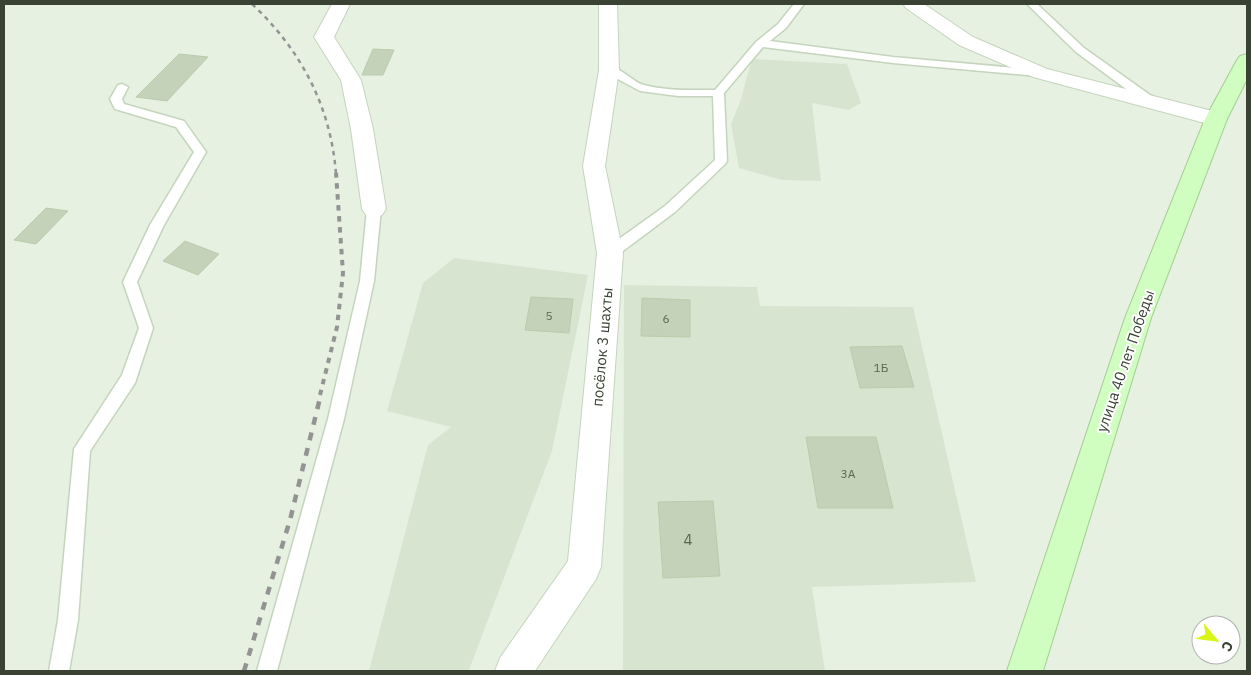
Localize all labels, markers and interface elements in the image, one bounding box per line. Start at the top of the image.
street label: посёлок 3 шахты [587,287,617,407]
street label: улица 40 лет Победы [1092,287,1158,435]
house number: 5 [545,308,553,323]
house number: 6 [662,311,670,326]
house number: 1Б [874,360,888,375]
house number: 3А [841,466,856,481]
house number: 4 [683,530,693,549]
north arrow [1191,615,1241,665]
text: С [1217,638,1237,655]

